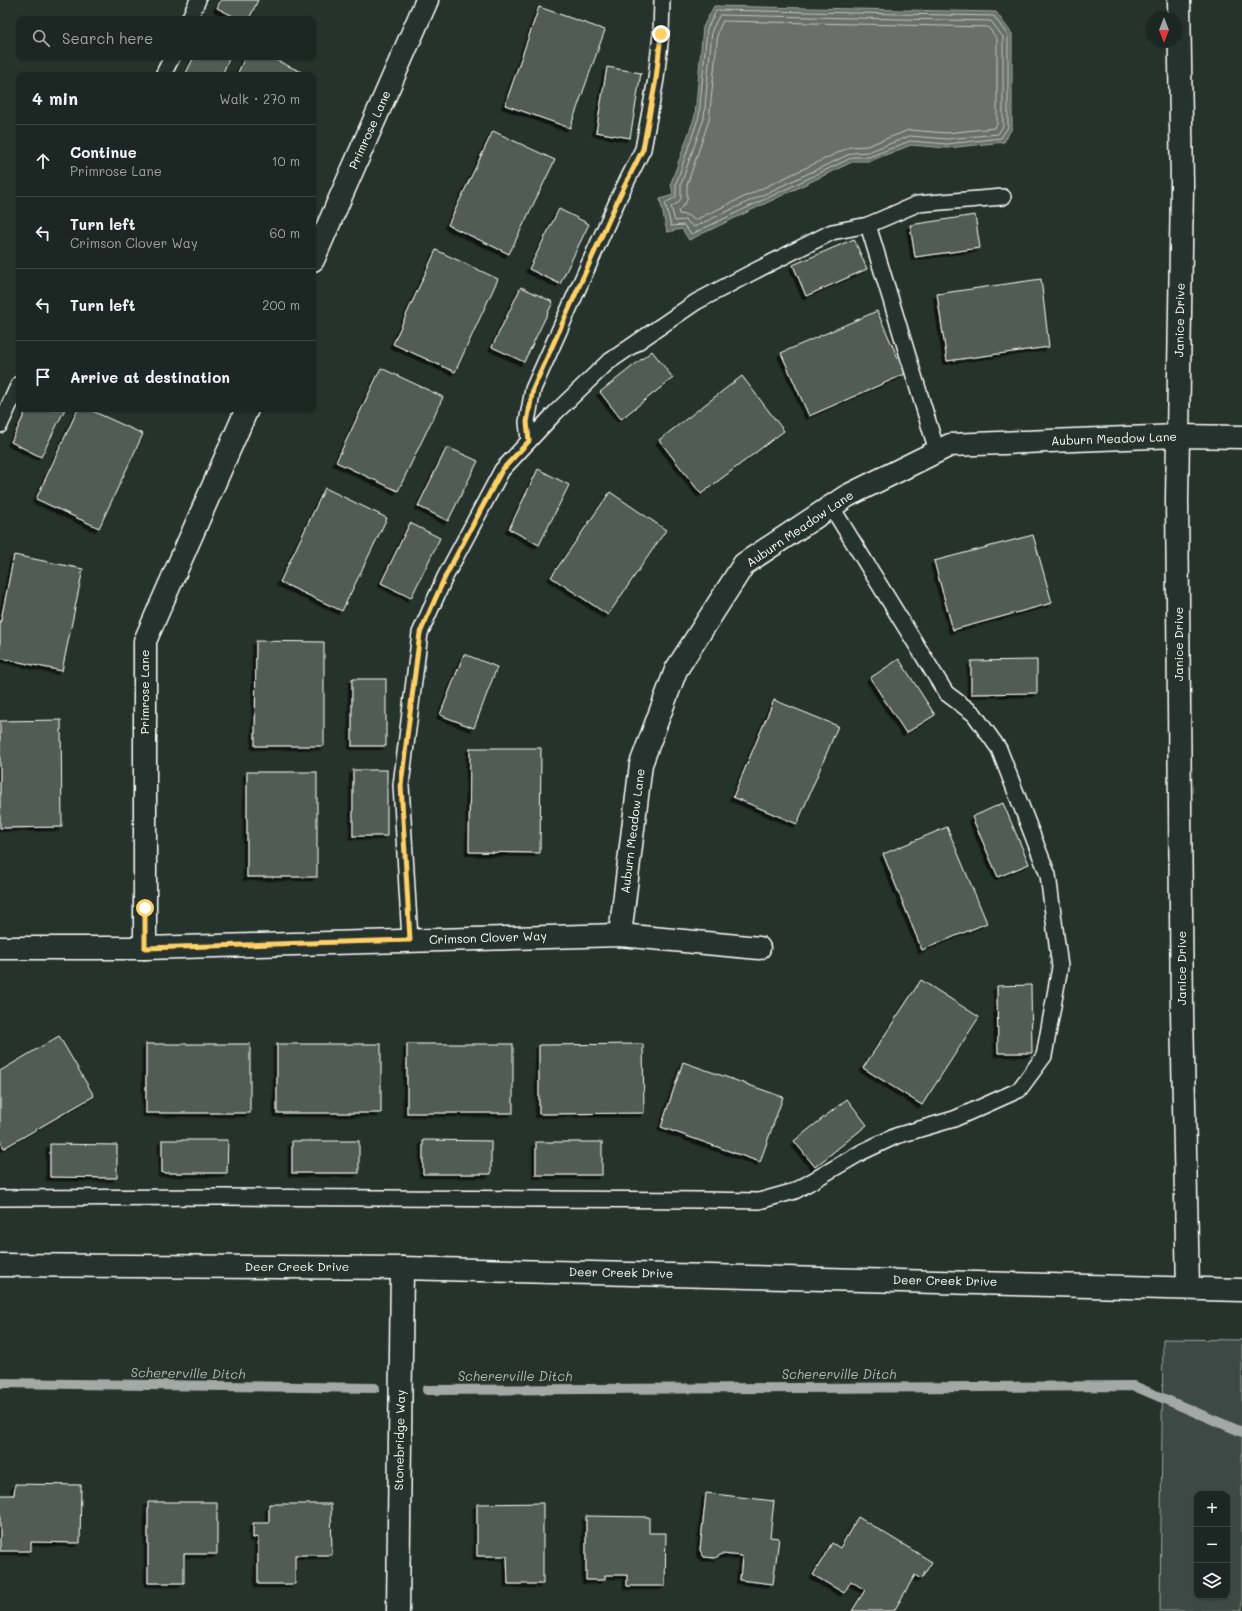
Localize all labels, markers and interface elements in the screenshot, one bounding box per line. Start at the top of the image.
north arrow [1146,12,1182,48]
search box [16,16,316,60]
route end [652,25,670,43]
icon: search [30,27,52,49]
text: Search here [62,28,153,48]
text: 4 min [32,87,78,109]
street label: Primrose Lane [345,88,394,172]
text: Walk · 270 m [219,90,300,107]
text: Continue [70,142,137,162]
icon: ahead [32,150,54,172]
text: 10 m [272,152,300,169]
text: Primrose Lane [70,162,162,179]
text: Turn left [70,214,135,234]
icon: left [32,222,54,244]
text: 60 m [270,224,300,241]
text: Crimson Clover Way [70,234,198,251]
street label: Janice Drive [1170,283,1188,357]
icon: left [32,294,54,316]
text: Turn left [70,295,135,315]
text: 200 m [262,296,300,313]
icon: arrive [32,366,54,388]
text: Arrive at destination [70,367,230,387]
street label: Auburn Meadow Lane [1051,428,1177,448]
street label: Auburn Meadow Lane [743,486,856,570]
street label: Janice Drive [1170,607,1186,681]
street label: Primrose Lane [136,650,152,734]
street label: Auburn Meadow Lane [616,767,648,894]
route start [136,899,154,917]
street label: Crimson Clover Way [429,927,547,947]
street label: Janice Drive [1173,931,1189,1005]
street label: Deer Creek Drive [245,1258,349,1274]
street label: Deer Creek Drive [569,1263,673,1281]
street label: Deer Creek Drive [893,1271,997,1289]
water label: Schererville Ditch [131,1363,245,1382]
water label: Schererville Ditch [782,1365,896,1382]
water label: Schererville Ditch [458,1367,572,1384]
street label: Stonebridge Way [390,1390,408,1490]
map controls [1194,1491,1230,1599]
button: + [1194,1491,1230,1527]
button: − [1194,1527,1230,1563]
button: layers [1194,1563,1230,1599]

